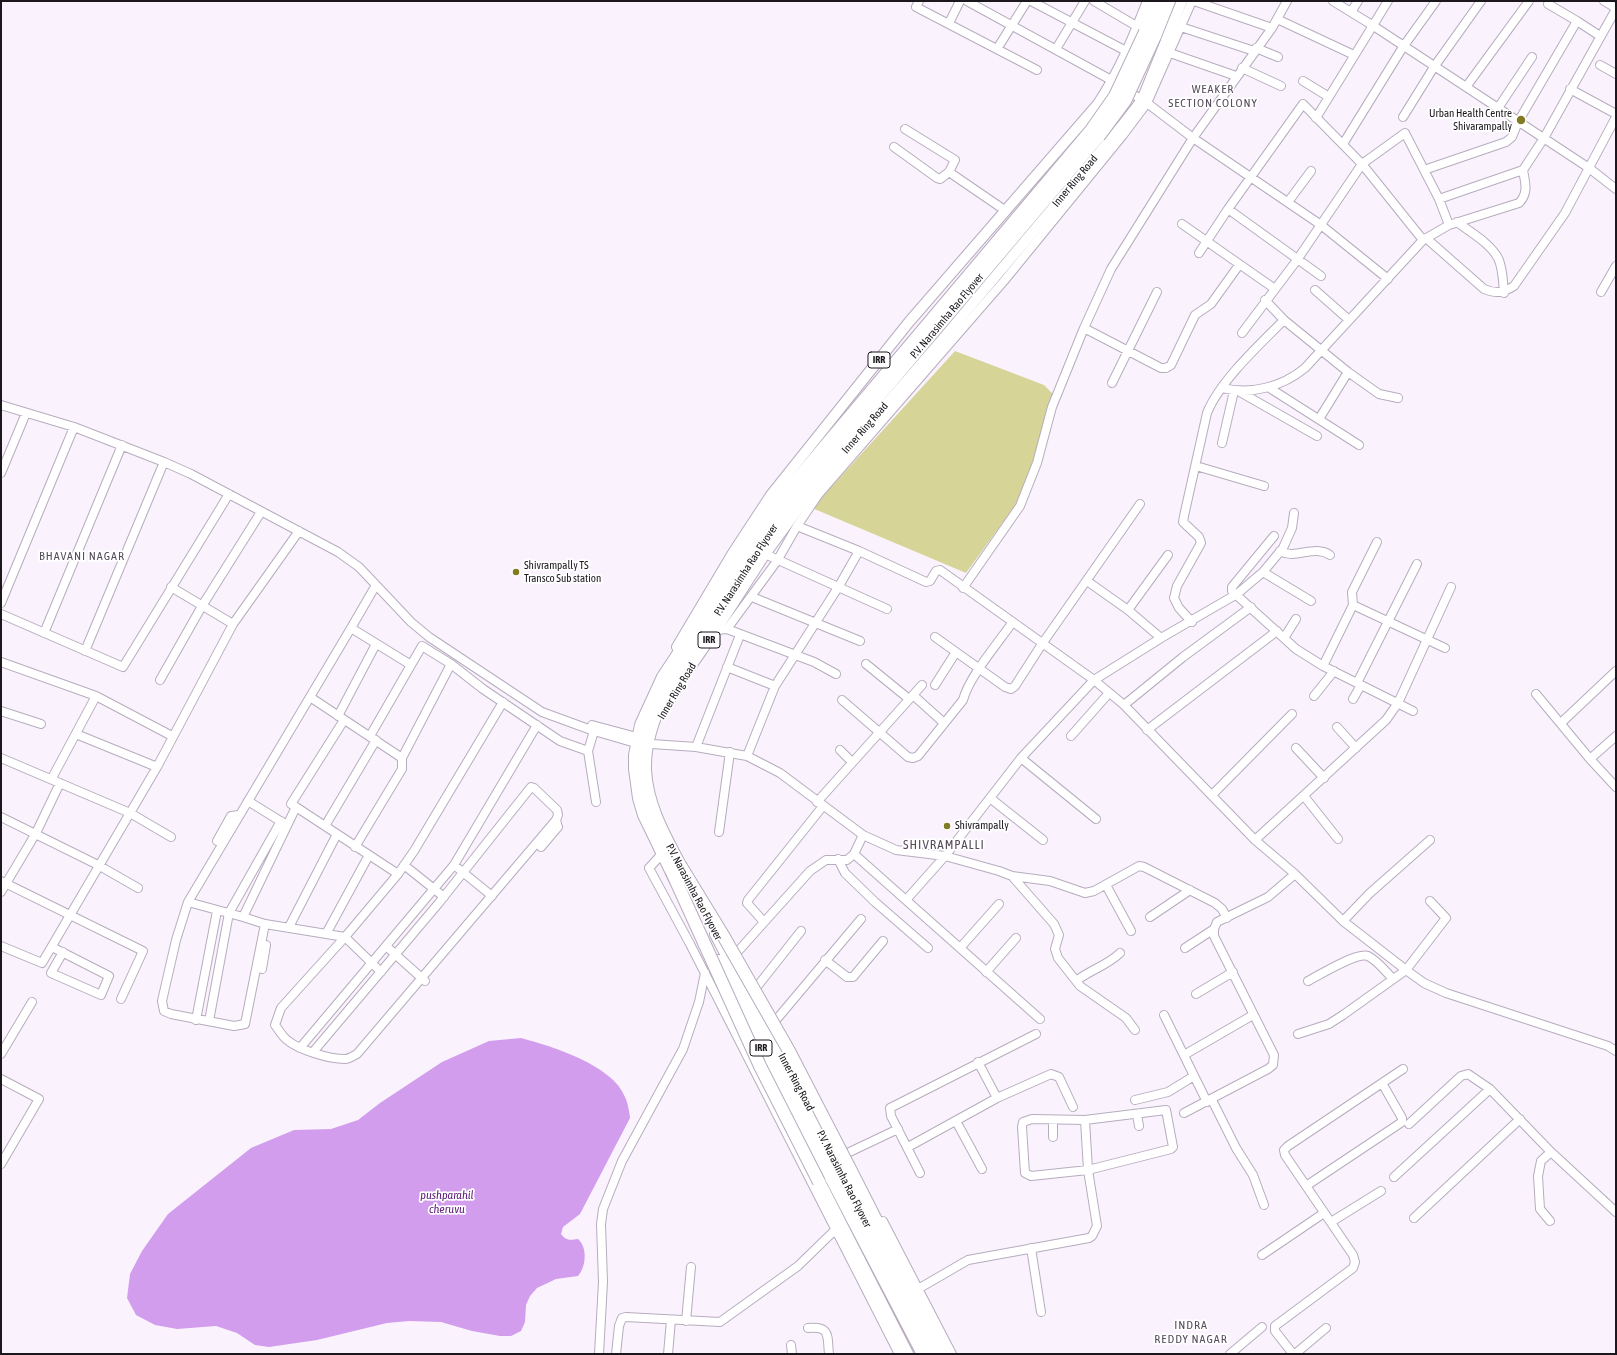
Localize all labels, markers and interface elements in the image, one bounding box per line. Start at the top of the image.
district label: WEAKER SECTION COLONY [1168,82,1258,110]
place label: Urban Health Centre Shivarampally [1429,107,1512,133]
marker: Urban Health Centre Shivarampally [1515,114,1527,126]
street label: Inner Ring Road [1049,152,1101,210]
street label: P.V. Narasimha Rao Flyover [907,271,987,361]
road number: IRR [868,352,890,368]
street label: Inner Ring Road [839,400,891,456]
street label: P.V. Narasimha Rao Flyover [711,521,781,619]
district label: BHAVANI NAGAR [39,549,125,563]
place label: Shivrampally TS Transco Sub station [524,559,601,585]
marker: Shivrampally TS Transco Sub station [511,567,521,577]
road number: IRR [698,632,720,648]
street label: Inner Ring Road [655,660,699,722]
place label: Shivrampally [955,819,1009,833]
marker: Shivrampally [942,821,952,831]
district label: SHIVRAMPALLI [903,837,985,853]
street label: P.V. Narasimha Rao Flyover [663,842,725,942]
road number: IRR [750,1040,772,1056]
street label: Inner Ring Road [775,1051,817,1113]
street label: P.V. Narasimha Rao Flyover [814,1128,874,1230]
water label: pushparahil cheruvu [420,1188,474,1216]
district label: INDRA REDDY NAGAR [1154,1318,1228,1346]

